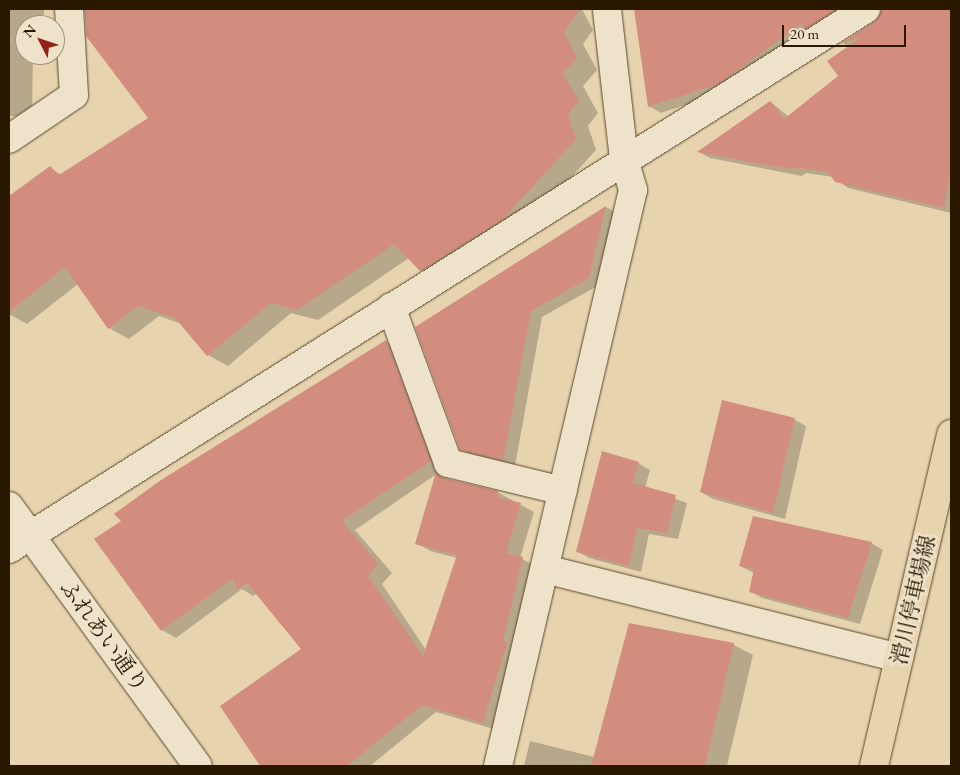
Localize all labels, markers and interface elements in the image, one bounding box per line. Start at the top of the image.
north arrow [15,15,65,65]
scale bar [785,15,909,47]
text: N [19,21,40,41]
text: 20 m [790,24,819,43]
street label: 滑川停車場線 [885,533,941,667]
street label: ふれあい通り [55,575,153,697]

